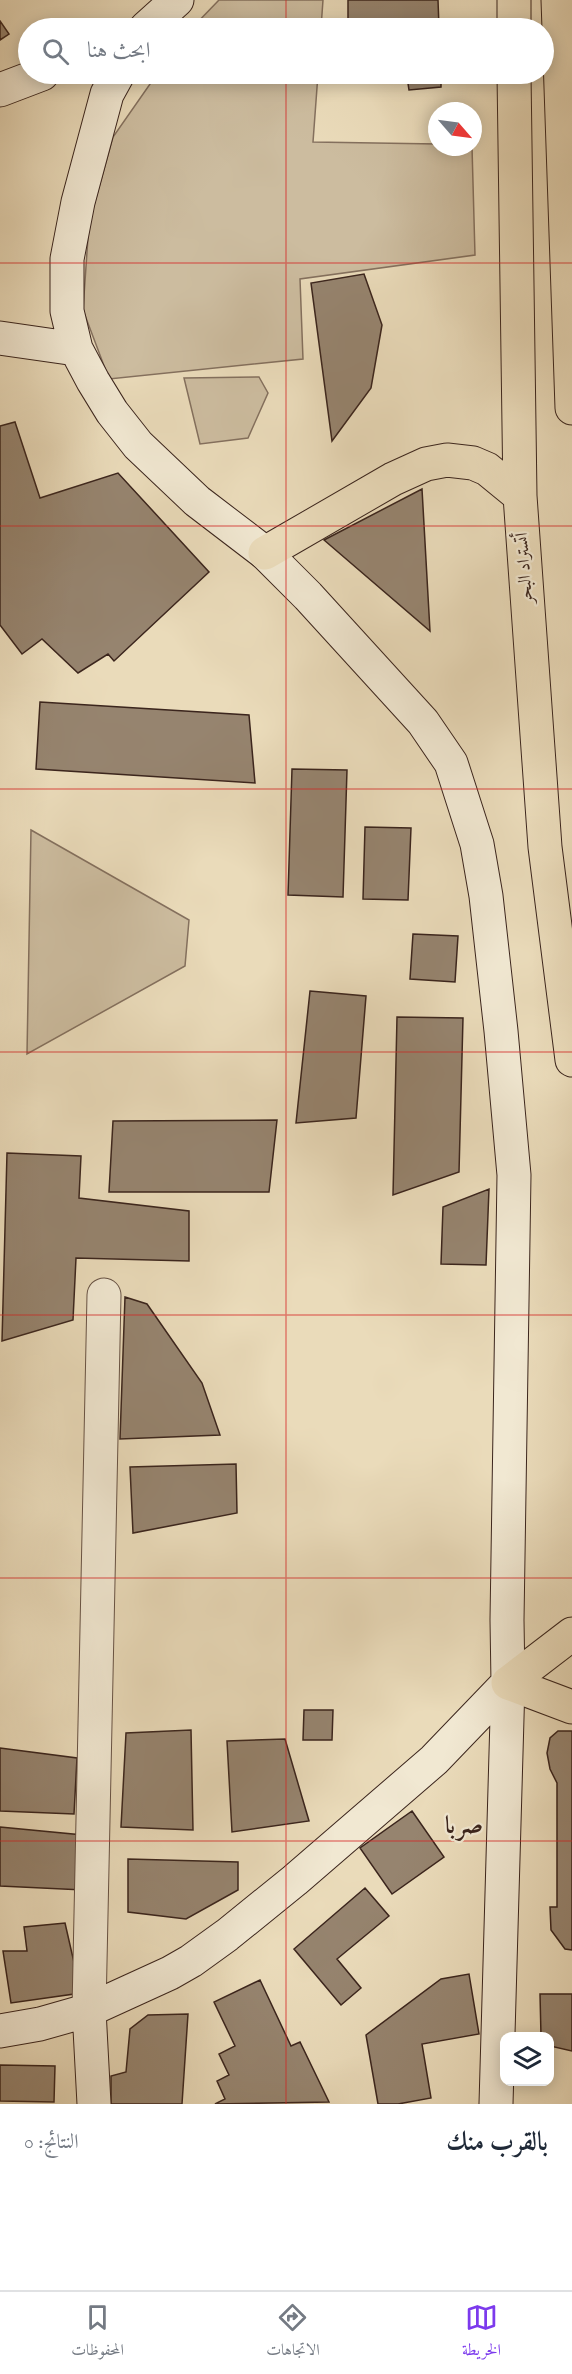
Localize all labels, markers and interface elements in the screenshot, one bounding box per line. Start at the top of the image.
search box [18,18,554,84]
icon: search [39,35,72,68]
text: ابحث هنا [87,37,150,65]
north arrow [428,102,482,156]
street label: أتستراد البحر [508,531,539,607]
district label: صربا [445,1811,483,1842]
map controls [500,2032,554,2086]
button: layers [500,2032,554,2086]
text: بالقرب منك [446,2126,548,2159]
text: النتائج: 0 [24,2130,79,2155]
tab: المحفوظات [71,2301,124,2365]
tab: الاتجاهات [266,2301,320,2365]
tab: الخريطة [462,2301,501,2365]

